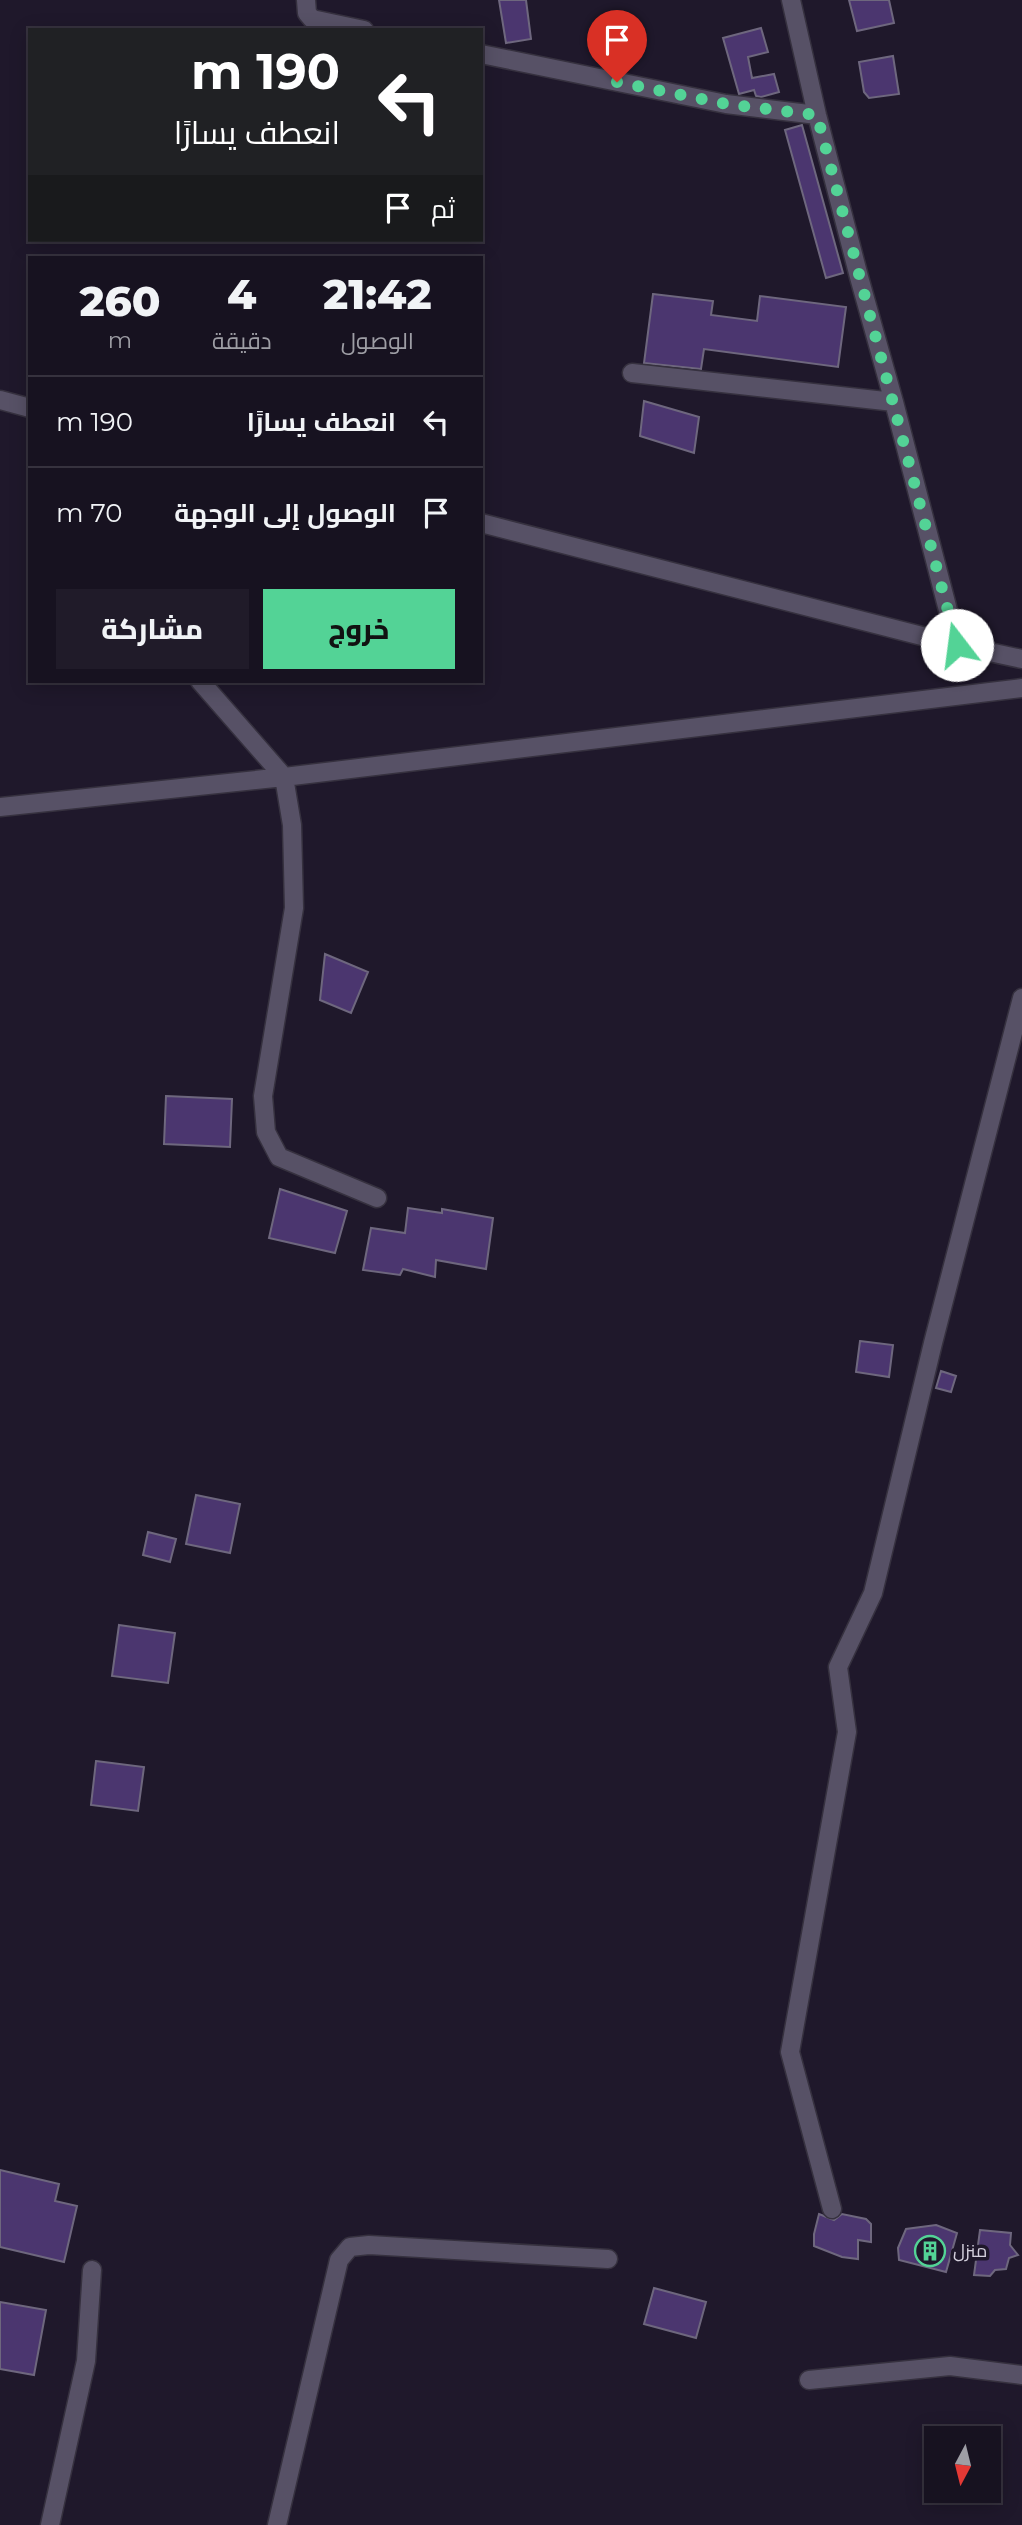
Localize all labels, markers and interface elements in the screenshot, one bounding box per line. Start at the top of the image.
pin [587,10,647,82]
icon: arrive [598,21,636,59]
text: 190 m [191,42,340,101]
icon: left [364,56,455,147]
text: انعطف يسارًا [174,113,340,152]
icon: arrive [379,189,417,227]
text: ثم [431,193,455,225]
text: 4 [227,268,257,320]
text: 21:42 [323,268,432,320]
text: 260 [79,275,161,327]
text: m [108,326,132,354]
text: دقيقة [212,327,272,355]
text: الوصول [341,327,414,355]
icon: left [417,403,455,441]
text: 190 m [56,406,133,438]
text: انعطف يسارًا [247,406,396,438]
icon: arrive [417,494,455,532]
text: 70 m [56,497,122,529]
text: الوصول إلى الوجهة [174,497,396,529]
button: مشاركة [56,589,249,669]
button: خروج [263,589,455,669]
position arrow [920,608,994,682]
building icon: منزل [913,2234,947,2268]
place label: منزل [953,2240,987,2262]
north arrow [924,2426,1001,2502]
map controls [924,2426,1001,2503]

